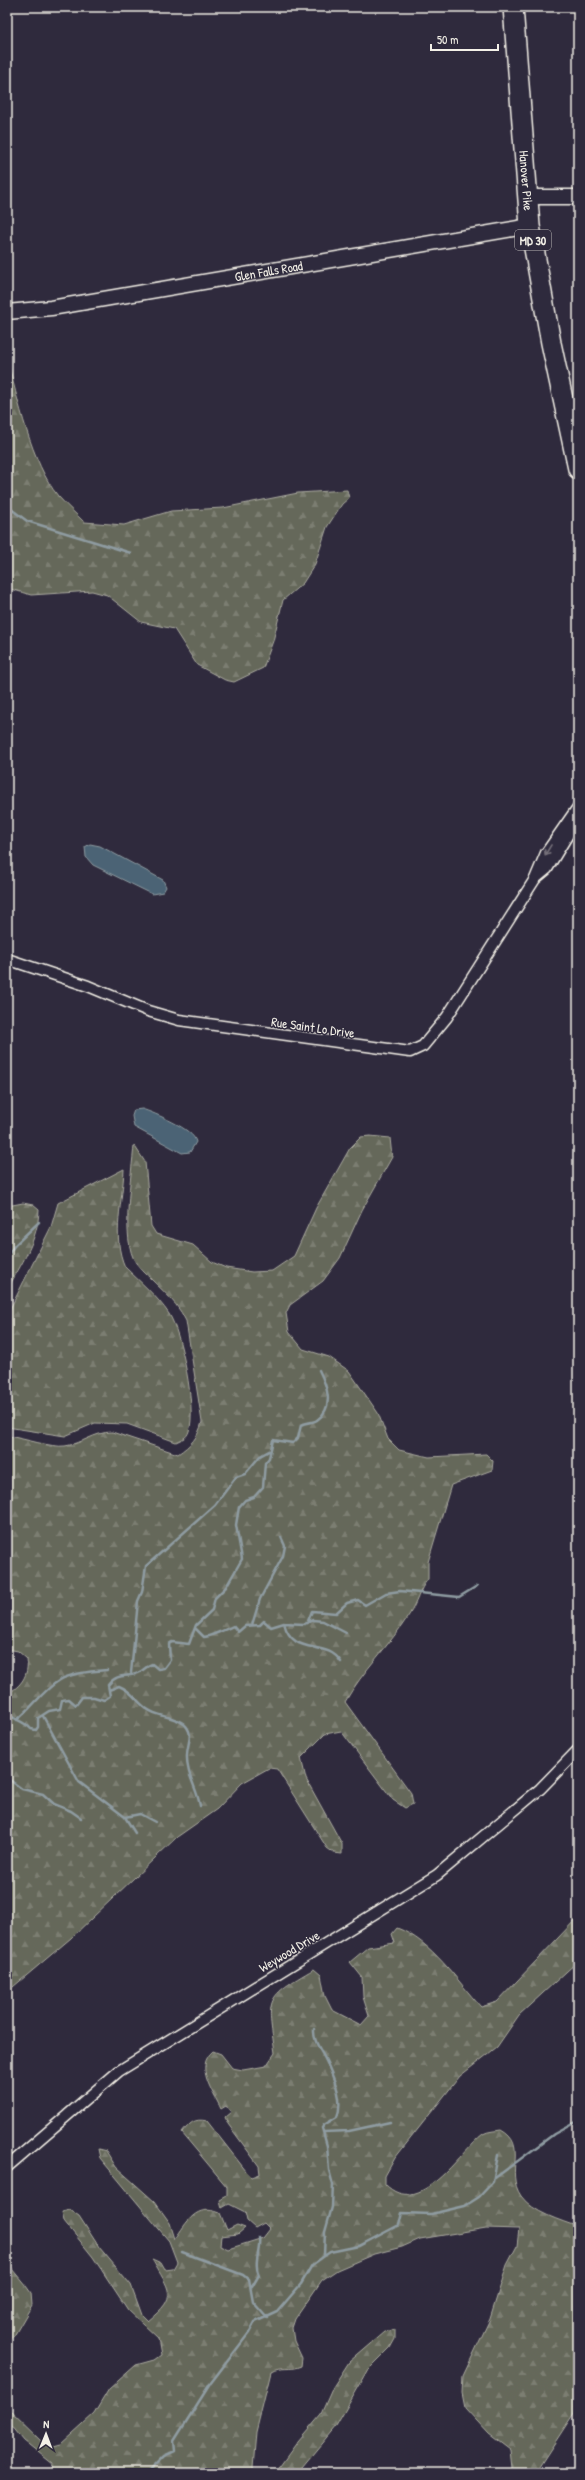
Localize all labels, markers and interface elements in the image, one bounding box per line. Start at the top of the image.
scale bar [431,26,498,52]
text: 50 m [437,31,458,48]
street label: Hanover Pike [515,150,538,211]
road number: MD 30 [515,230,551,250]
street label: Glen Falls Road [233,256,304,285]
one-way arrow [543,844,551,856]
street label: Rue Saint Lo Drive [270,1012,356,1042]
street label: Weywood Drive [255,1926,323,1976]
north arrow [26,2414,66,2454]
text: N [43,2417,49,2431]

